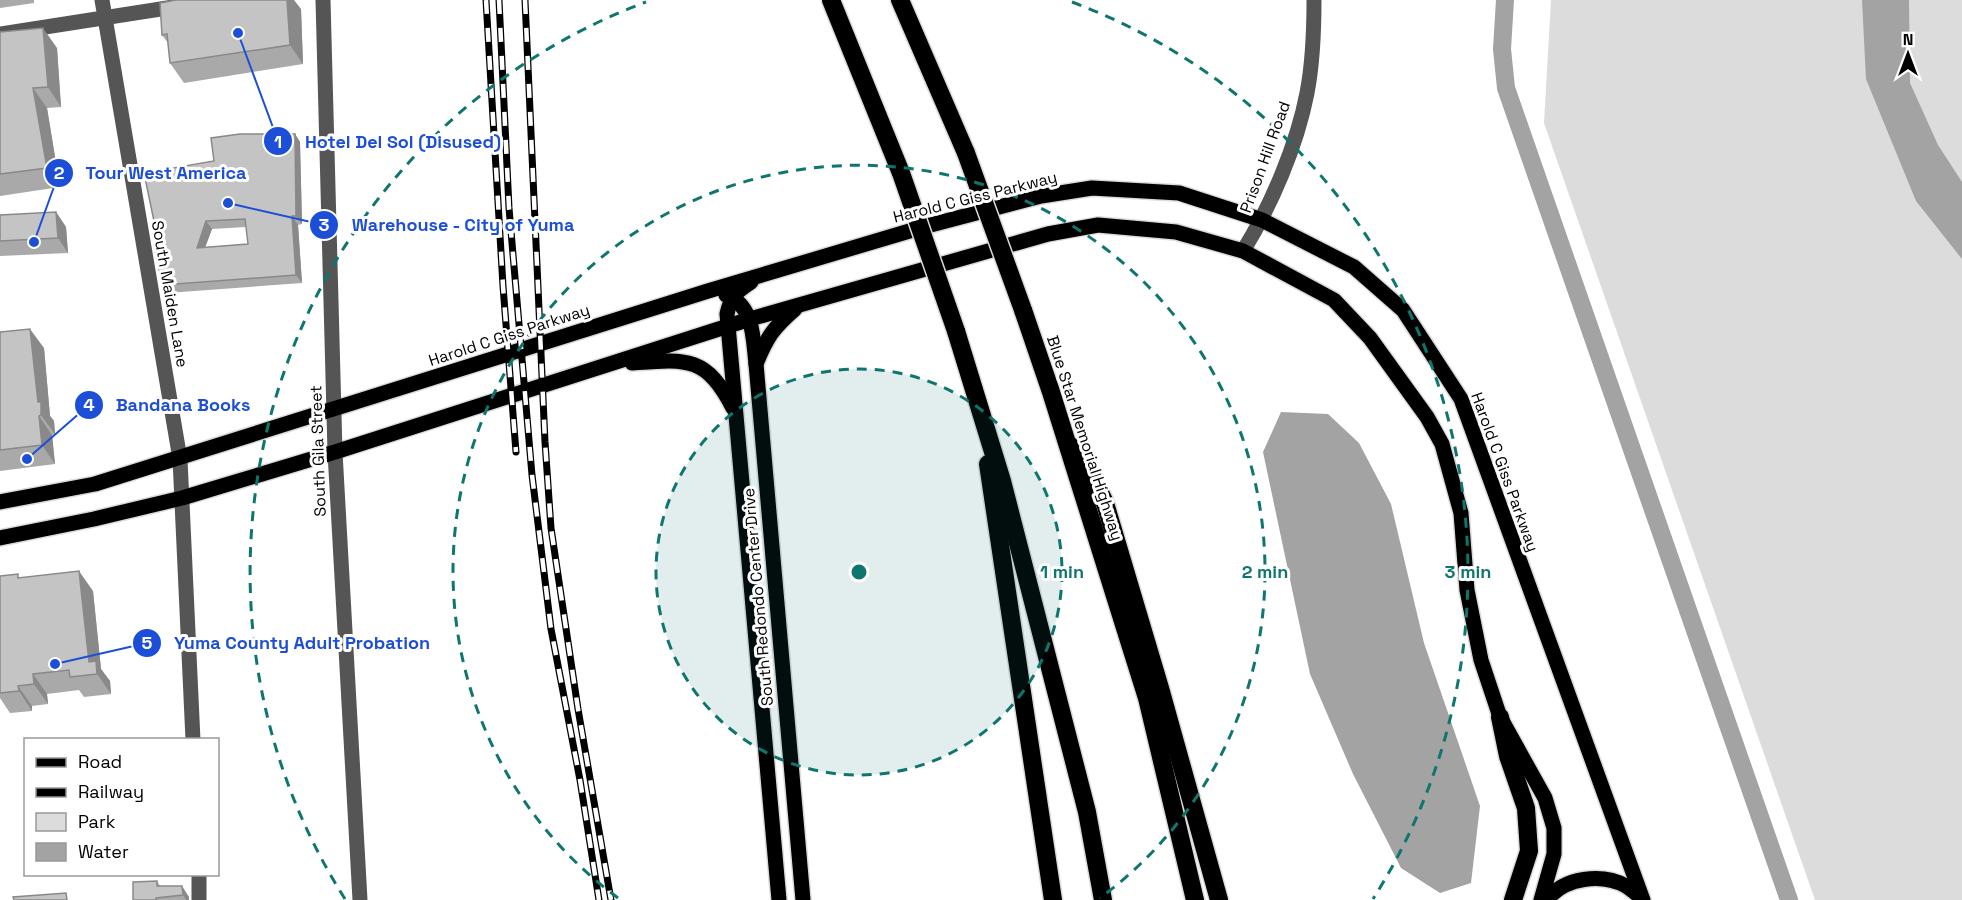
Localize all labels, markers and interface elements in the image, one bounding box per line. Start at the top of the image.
north arrow [1878,24,1938,84]
text: N [1903,29,1913,50]
street label: Prison Hill Road [1235,98,1295,216]
callout: Hotel Del Sol (Disused) [263,123,513,159]
text: 1 [274,130,282,153]
text: Hotel Del Sol (Disused) [305,130,501,153]
callout: Tour West America [44,155,259,191]
text: 2 [54,161,65,184]
text: Tour West America [86,161,247,184]
street label: Harold C Giss Parkway [891,166,1059,228]
callout: Warehouse - City of Yuma [309,207,587,243]
text: 3 [319,213,330,236]
text: Warehouse - City of Yuma [352,213,575,236]
street label: South Maiden Lane [147,219,193,369]
street label: Harold C Giss Parkway [426,299,592,371]
street label: Blue Star Memorial Highway [1042,333,1128,543]
street label: South Gila Street [305,385,331,517]
callout: Bandana Books [74,387,263,423]
street label: Harold C Giss Parkway [1466,389,1544,555]
text: 4 [83,393,95,416]
text: Bandana Books [116,393,250,416]
street label: South Redondo Center Drive [738,487,778,707]
text: 1 min [1040,560,1084,583]
text: 2 min [1242,560,1288,583]
text: 3 min [1445,560,1491,583]
centre of rings [849,562,869,582]
callout: Yuma County Adult Probation [132,625,442,661]
text: 5 [142,631,153,654]
text: Yuma County Adult Probation [174,631,430,654]
legend [24,738,219,876]
text: Road [78,750,122,773]
text: Railway [78,780,144,803]
text: Park [78,810,116,833]
text: Water [78,840,129,863]

